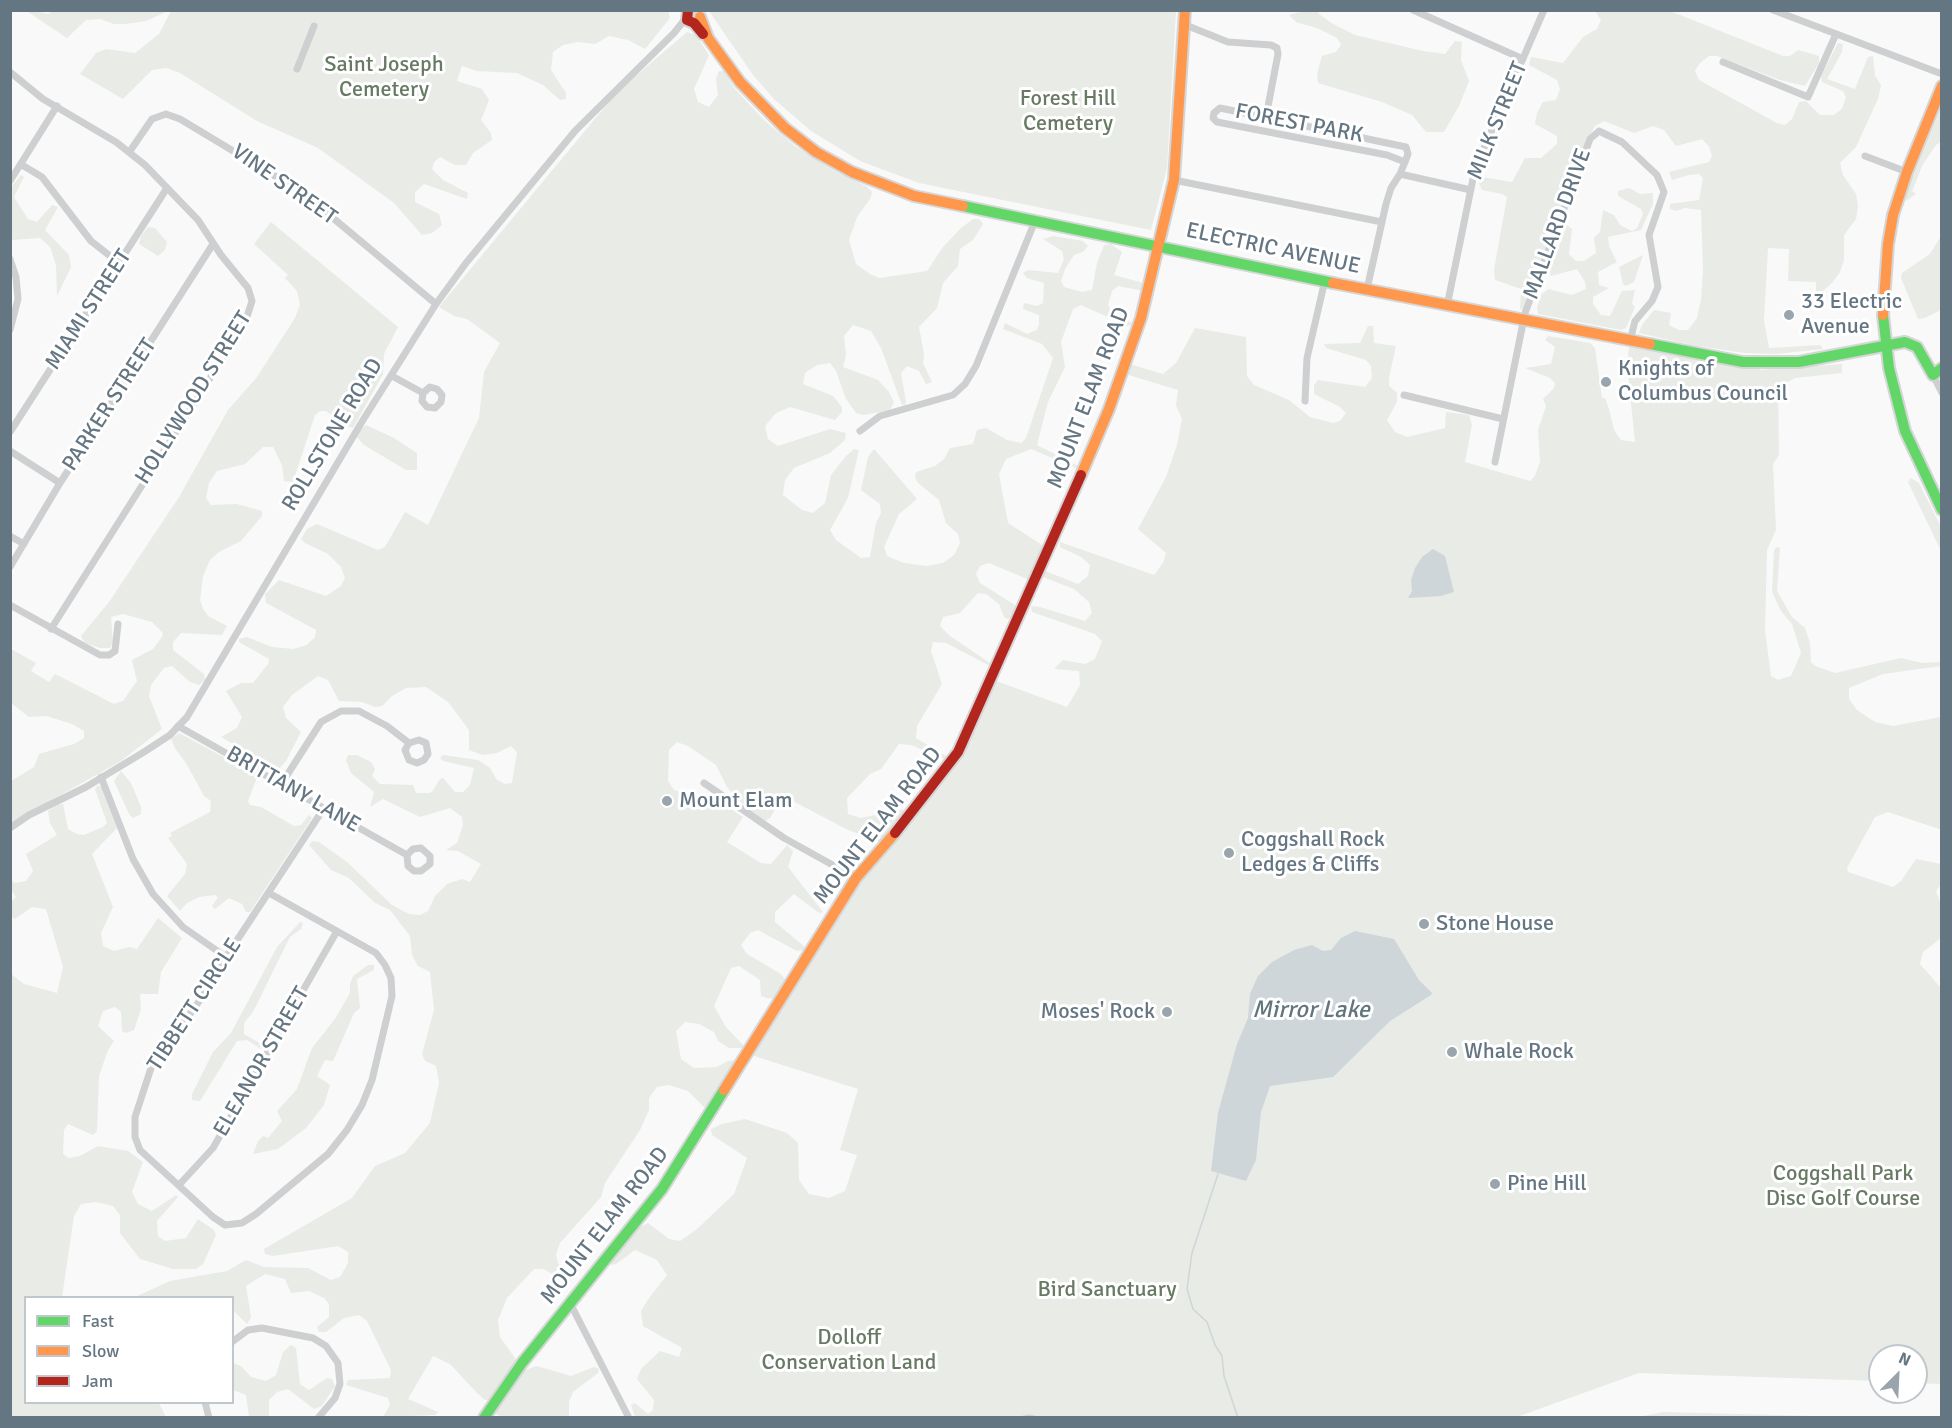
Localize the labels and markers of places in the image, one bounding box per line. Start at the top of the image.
place label: 33 Electric Avenue [1801,289,1902,340]
marker: 33 Electric Avenue [1782,308,1796,322]
place label: Knights of Columbus Council [1618,356,1788,408]
marker: Knights of Columbus Council [1599,375,1613,389]
place label: Mount Elam [679,788,792,814]
marker: Mount Elam [660,794,674,808]
place label: Coggshall Rock Ledges & Cliffs [1241,827,1385,878]
marker: Coggshall Rock Ledges & Cliffs [1222,846,1236,860]
place label: Stone House [1436,911,1554,937]
marker: Stone House [1417,917,1431,931]
place label: Moses' Rock [1040,999,1155,1025]
marker: Moses' Rock [1160,1005,1174,1019]
place label: Whale Rock [1464,1039,1574,1065]
marker: Whale Rock [1445,1045,1459,1059]
place label: Pine Hill [1507,1171,1587,1197]
marker: Pine Hill [1488,1177,1502,1191]

